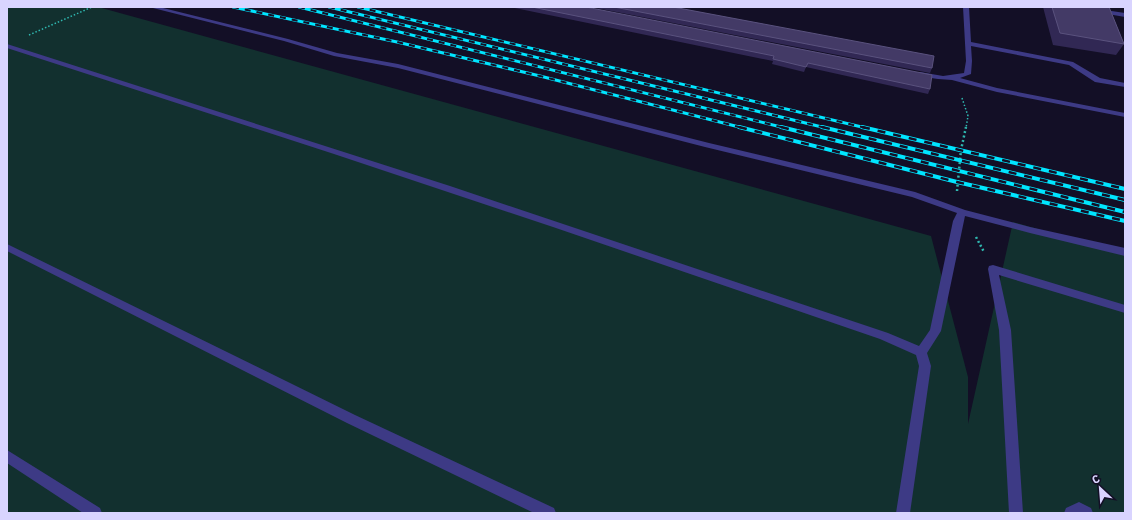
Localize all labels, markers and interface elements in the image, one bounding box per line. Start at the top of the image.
north arrow [1080,468,1120,508]
text: С [1089,471,1102,487]

